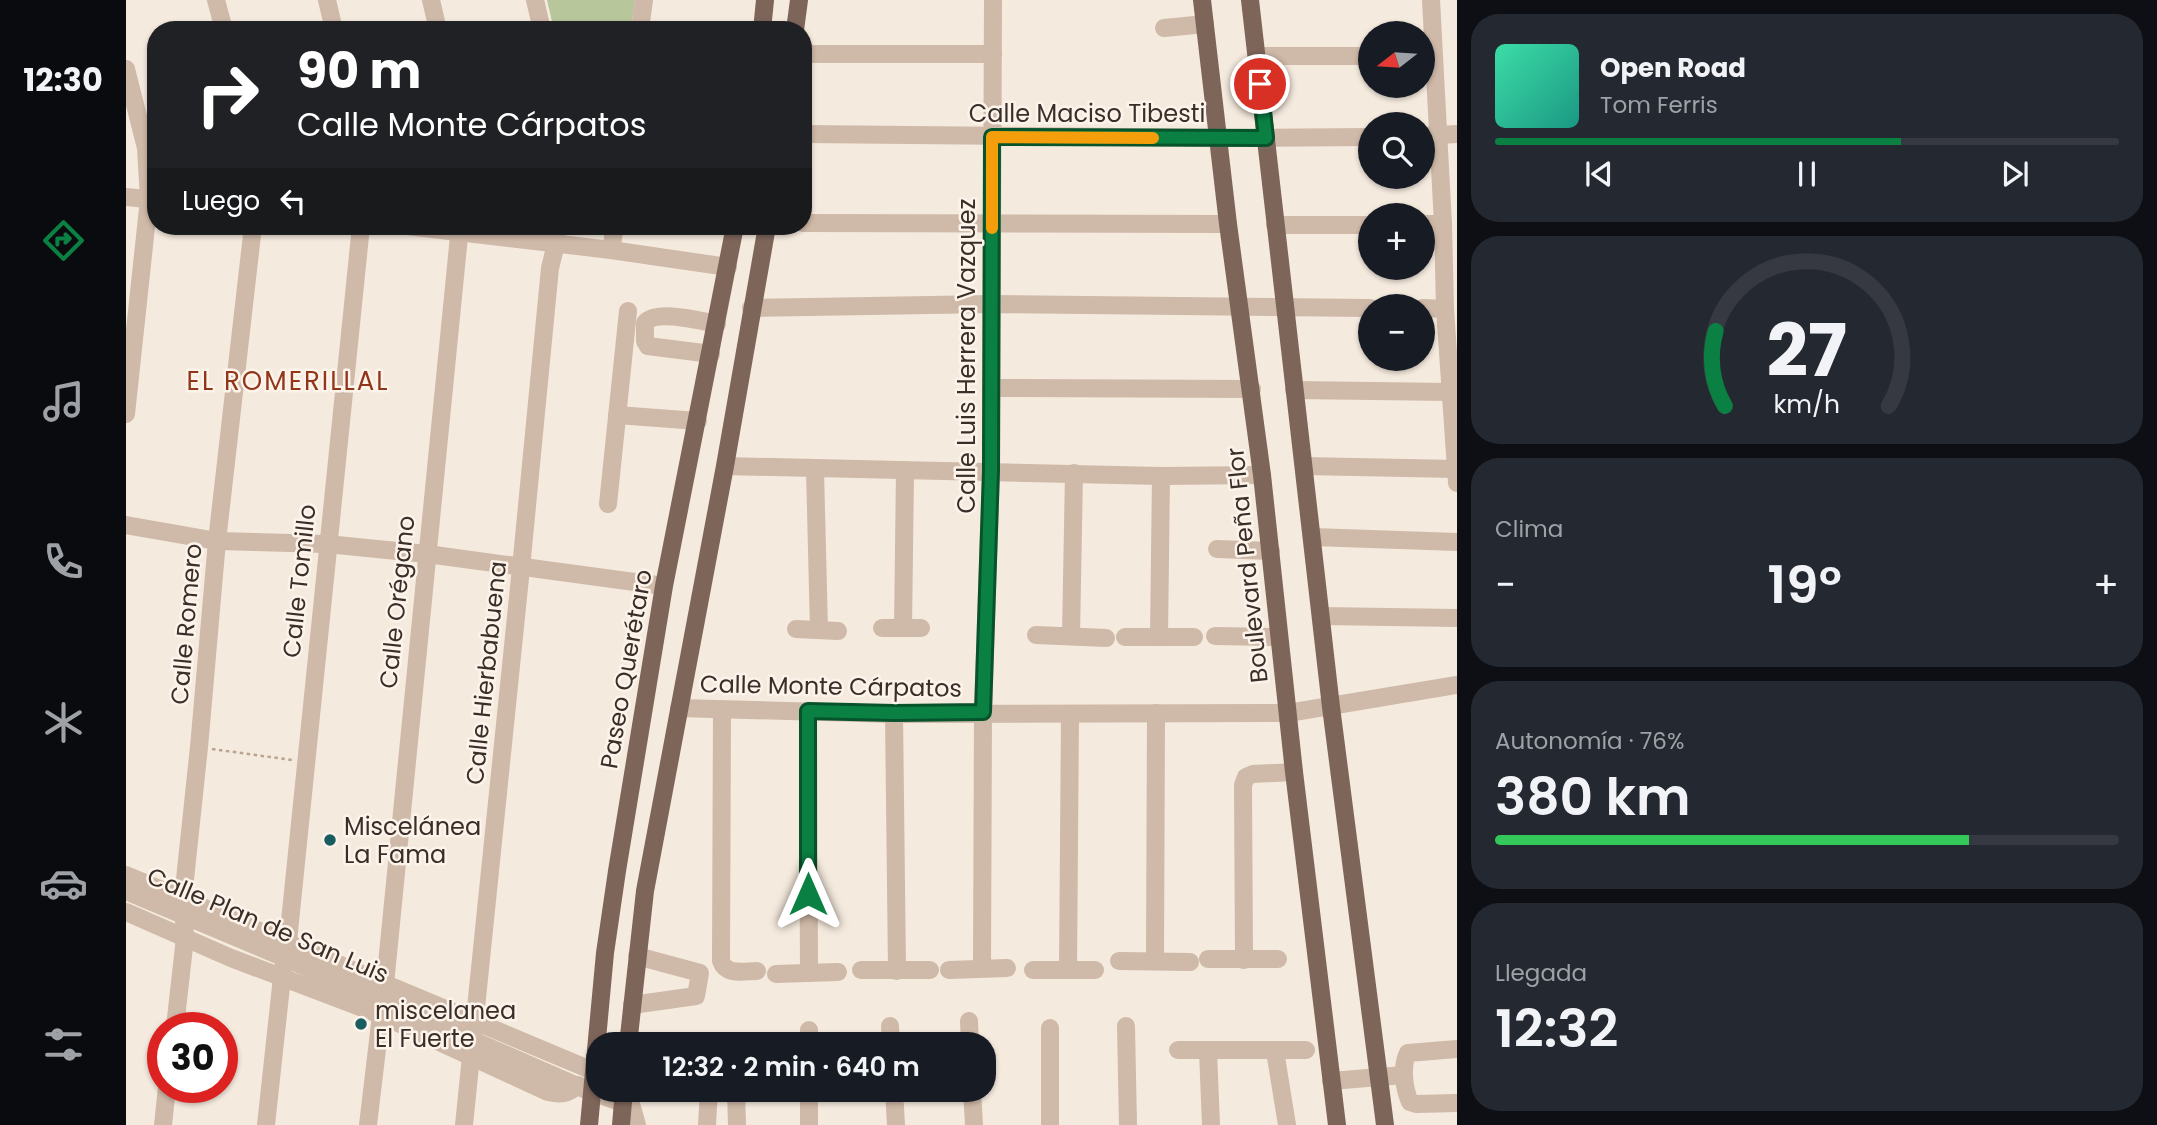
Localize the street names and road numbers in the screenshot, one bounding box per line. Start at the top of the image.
street label: Calle Maciso Tibesti [969,97,1205,130]
street label: Calle Luis Herrera Vazquez [950,198,983,514]
street label: Boulevard Peña Flor [1218,446,1276,684]
street label: Calle Tomillo [275,503,323,659]
street label: Calle Orégano [372,514,422,690]
street label: Calle Romero [163,542,209,706]
street label: Calle Hierbabuena [458,560,514,786]
street label: Paseo Querétaro [592,567,660,771]
street label: Calle Monte Cárpatos [700,667,962,705]
street label: Calle Plan de San Luis [142,859,394,991]

